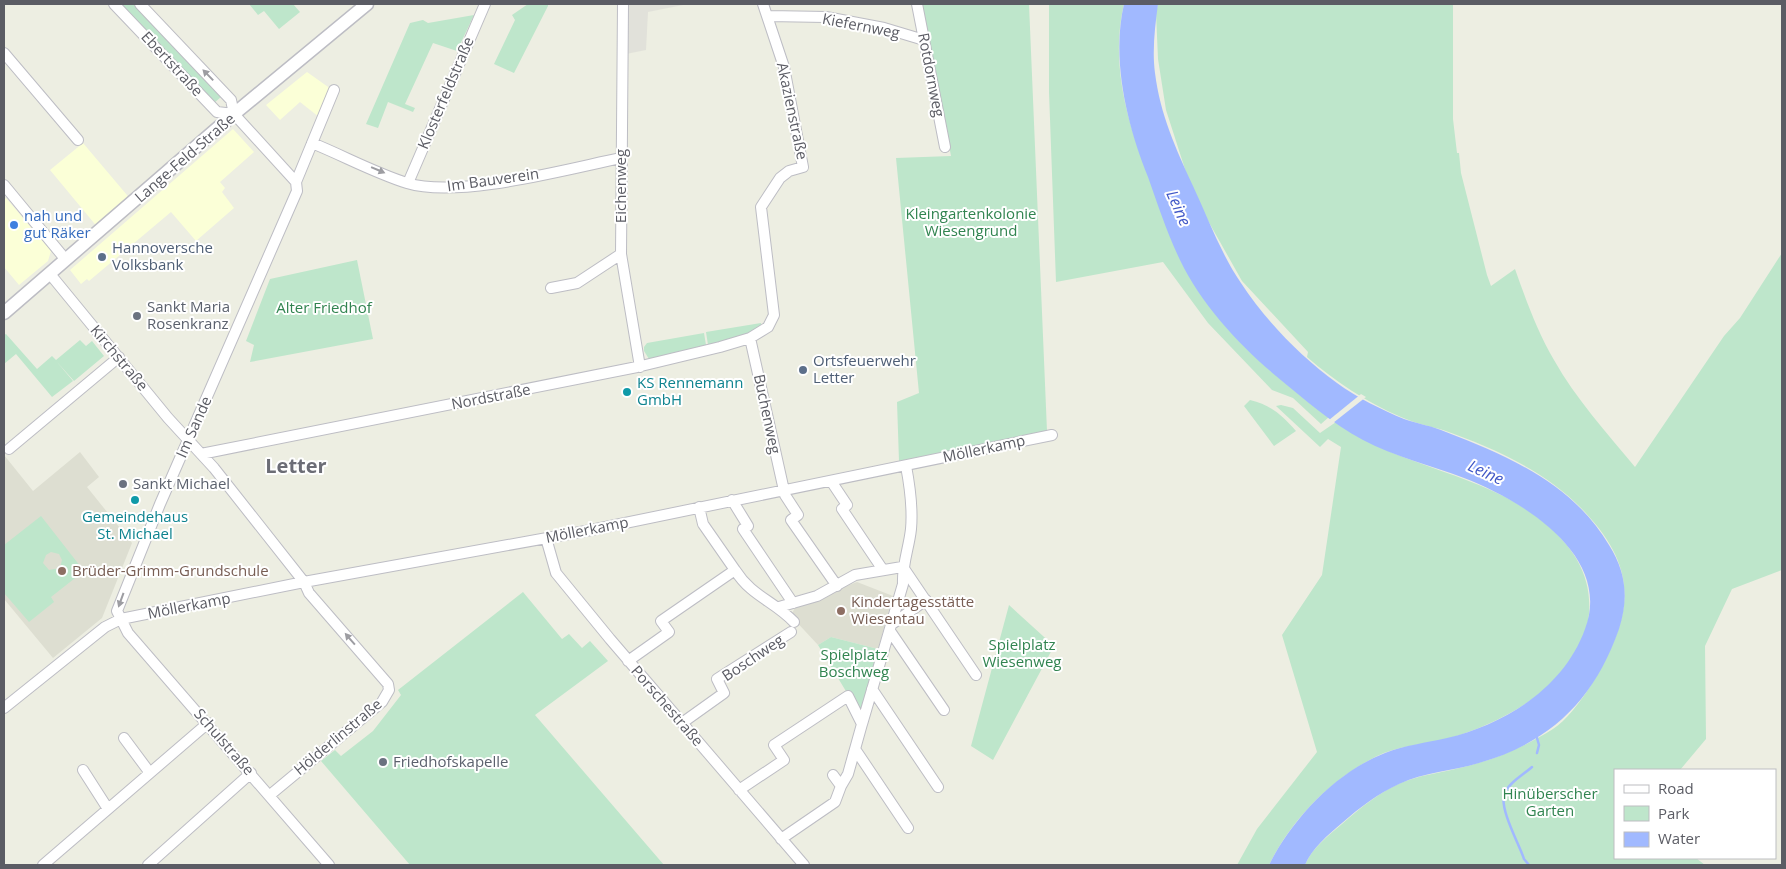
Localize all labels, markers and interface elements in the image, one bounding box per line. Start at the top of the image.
street label: Kiefernweg [821,8,902,42]
street label: Ebertstraße [137,26,208,100]
street label: Rotdornweg [914,31,950,119]
street label: Klosterfeldstraße [412,33,478,152]
street label: Akazienstraße [773,60,813,161]
one-way arrow [202,70,214,82]
street label: Lange-Feld-Straße [130,108,239,206]
street label: Eichenweg [610,149,630,223]
street label: Im Bauverein [446,163,540,195]
one-way arrow [371,167,385,175]
water label: Leine [1161,187,1197,229]
park label: Kleingartenkolonie Wiesengrund [905,203,1037,240]
place label: nah und gut Räker [24,205,91,242]
marker: nah und gut Räker [8,219,20,231]
place label: Hannoversche Volksbank [112,237,213,274]
marker: Hannoversche Volksbank [96,251,108,263]
place label: Sankt Maria Rosenkranz [147,296,230,333]
park label: Alter Friedhof [276,297,373,317]
marker: Sankt Maria Rosenkranz [131,310,143,322]
street label: Kirchstraße [86,320,153,395]
place label: Ortsfeuerwehr Letter [813,350,916,387]
marker: Ortsfeuerwehr Letter [797,364,809,376]
place label: KS Rennemann GmbH [637,372,743,409]
street label: Buchenweg [750,372,786,456]
street label: Nordstraße [449,379,532,414]
marker: KS Rennemann GmbH [621,386,633,398]
street label: Im Sande [171,393,216,461]
street label: Möllerkamp [941,430,1027,467]
district label: Letter [265,452,327,479]
water label: Leine [1465,454,1507,490]
place label: Sankt Michael [133,473,230,493]
marker: Sankt Michael [117,478,129,490]
marker: Gemeindehaus St. Michael [129,494,141,506]
place label: Gemeindehaus St. Michael [82,506,188,543]
street label: Möllerkamp [544,511,630,547]
place label: Brüder-Grimm-Grundschule [72,560,269,580]
marker: Brüder-Grimm-Grundschule [56,565,68,577]
street label: Möllerkamp [146,587,232,623]
place label: Kindertagesstätte Wiesentau [851,591,974,628]
one-way arrow [116,593,124,608]
marker: Kindertagesstätte Wiesentau [835,605,847,617]
street label: Boschweg [718,629,787,685]
one-way arrow [344,634,356,646]
park label: Spielplatz Wiesenweg [982,634,1062,671]
park label: Spielplatz Boschweg [819,644,889,681]
street label: Porschestraße [627,661,708,750]
street label: Hölderlinstraße [289,694,386,779]
street label: Schulstraße [190,704,259,779]
place label: Friedhofskapelle [393,751,509,771]
marker: Friedhofskapelle [377,756,389,768]
legend [1614,769,1776,859]
text: Road [1658,778,1694,798]
park label: Hinüberscher Garten [1502,783,1598,820]
text: Park [1658,803,1689,823]
text: Water [1658,828,1700,848]

